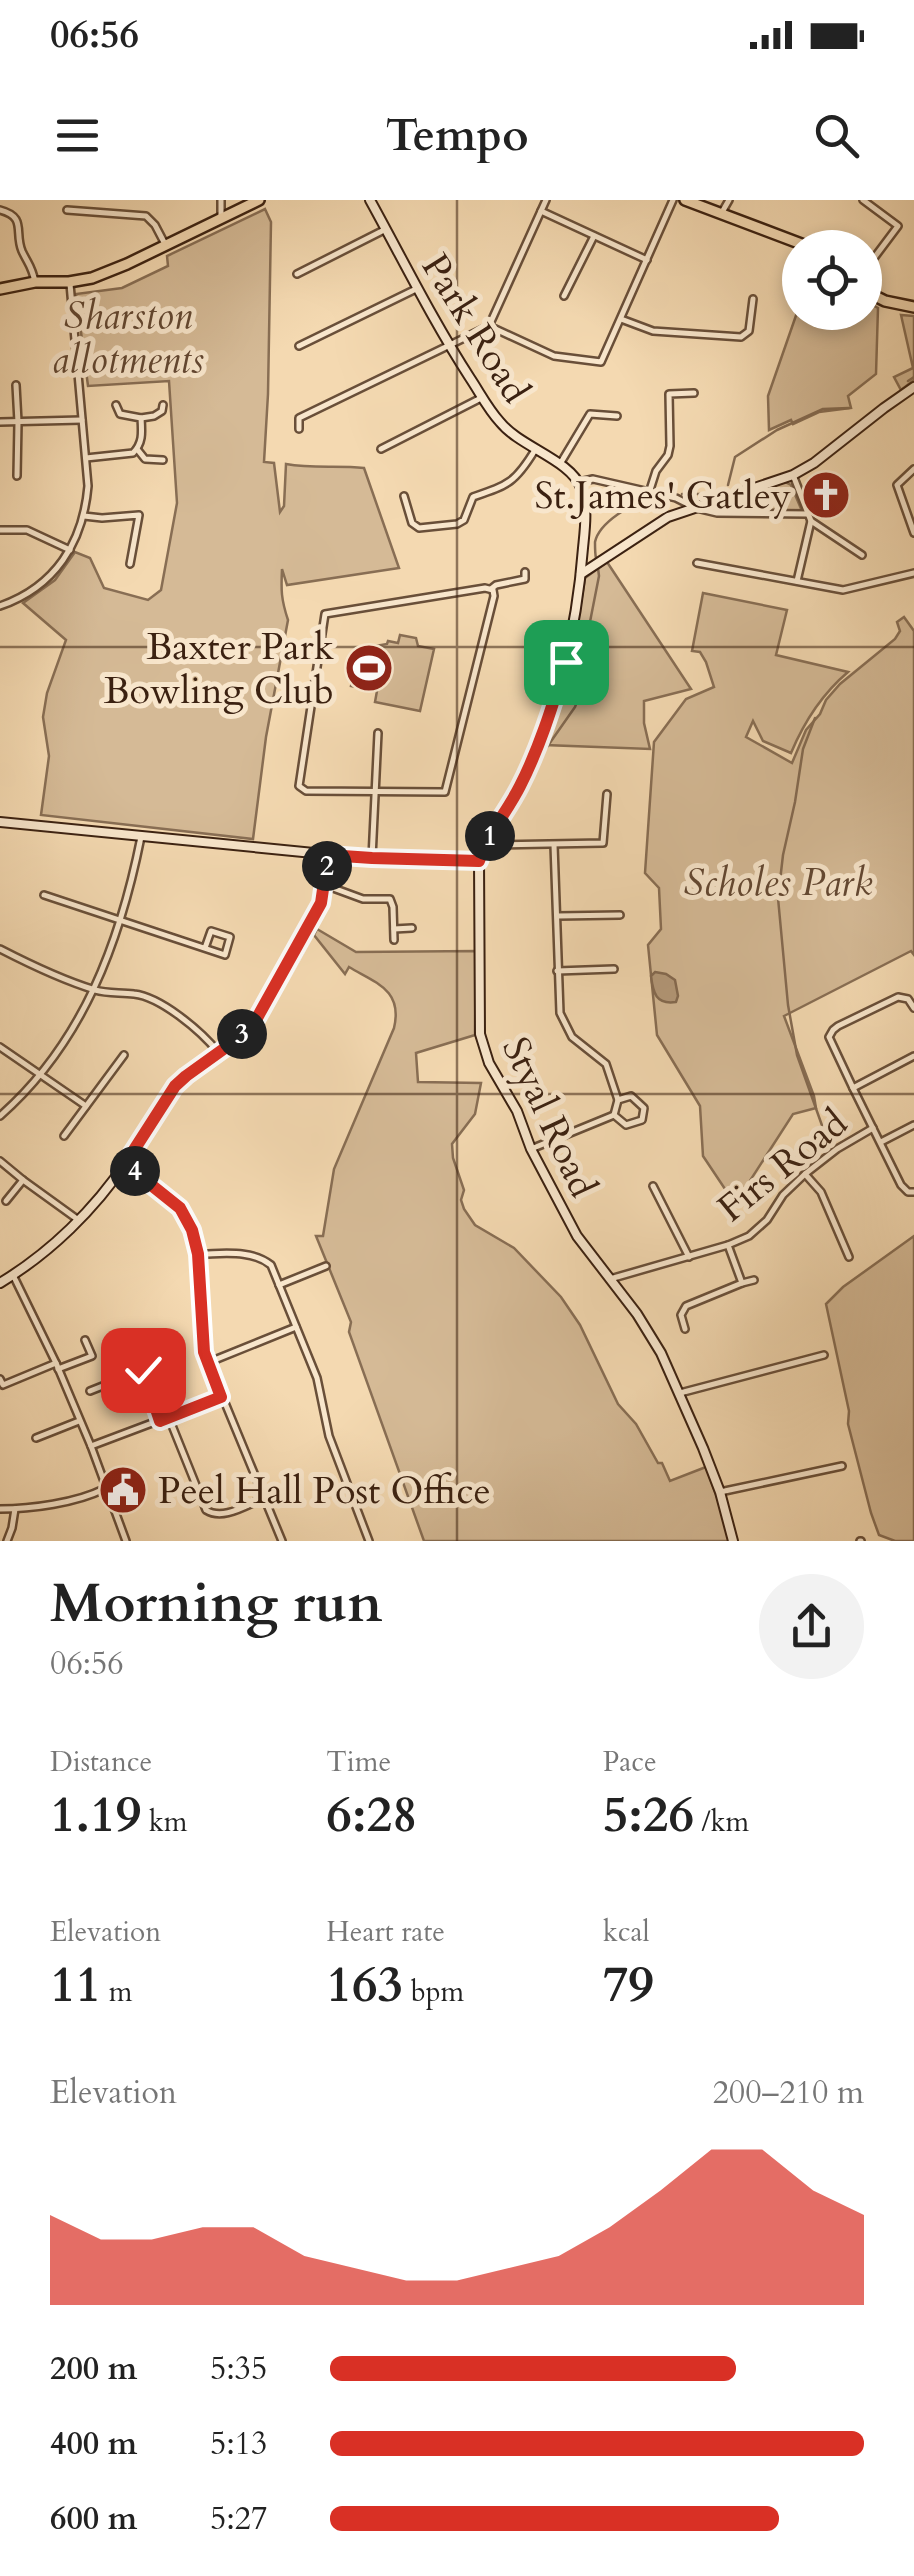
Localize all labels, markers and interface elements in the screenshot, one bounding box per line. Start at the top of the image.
text: 06:56 [50,9,139,61]
text: Tempo [386,105,528,166]
icon: menu [50,108,105,163]
icon: search [809,108,864,163]
map controls [782,230,882,330]
button: locate [782,230,882,330]
street label: Park Road [409,244,541,413]
park label: Sharston allotments [52,290,204,386]
church icon: St.James' Gatley [800,469,852,521]
place label: St.James' Gatley [535,470,791,522]
pin [524,620,609,705]
place label: Baxter Park Bowling Club [104,621,335,717]
icon: arrive [539,635,594,690]
sports icon: Baxter Park Bowling Club [343,642,395,694]
pin: 1 [465,811,515,861]
text: 1 [483,817,497,855]
pin: 2 [302,841,352,891]
text: 2 [320,847,334,885]
park label: Scholes Park [684,857,873,909]
pin: 3 [217,1009,267,1059]
text: 3 [235,1015,249,1053]
street label: Styal Road [489,1029,609,1206]
street label: Firs Road [707,1098,858,1234]
pin: 4 [110,1146,160,1196]
text: 4 [128,1152,142,1190]
pin [101,1328,186,1413]
icon: check [116,1343,171,1398]
public building icon: Peel Hall Post Office [97,1464,149,1516]
place label: Peel Hall Post Office [158,1465,491,1517]
text: Morning run [50,1567,383,1641]
button: share [759,1574,864,1679]
text: 06:56 [50,1642,124,1686]
text: Distance [50,1743,152,1781]
text: Time [326,1743,391,1781]
text: Pace [603,1743,657,1781]
text: 1.19 [50,1781,141,1849]
text: 6:28 [326,1781,418,1849]
text: 5:26 [603,1781,694,1849]
text: km [141,1803,188,1841]
text: /km [694,1803,749,1841]
text: Elevation [50,1913,161,1951]
text: Heart rate [326,1913,445,1951]
text: kcal [603,1913,650,1951]
text: 11 [50,1951,101,2019]
text: 163 [326,1951,403,2019]
text: 79 [603,1951,654,2019]
text: m [101,1973,132,2011]
text: bpm [403,1973,464,2011]
text: Elevation [50,2071,177,2115]
text: 200–210 m [712,2071,864,2115]
text: 200 m [50,2347,137,2391]
text: 5:35 [210,2347,267,2391]
text: 400 m [50,2422,137,2466]
text: 5:13 [210,2422,267,2466]
text: 600 m [50,2497,137,2541]
text: 5:27 [210,2497,267,2541]

